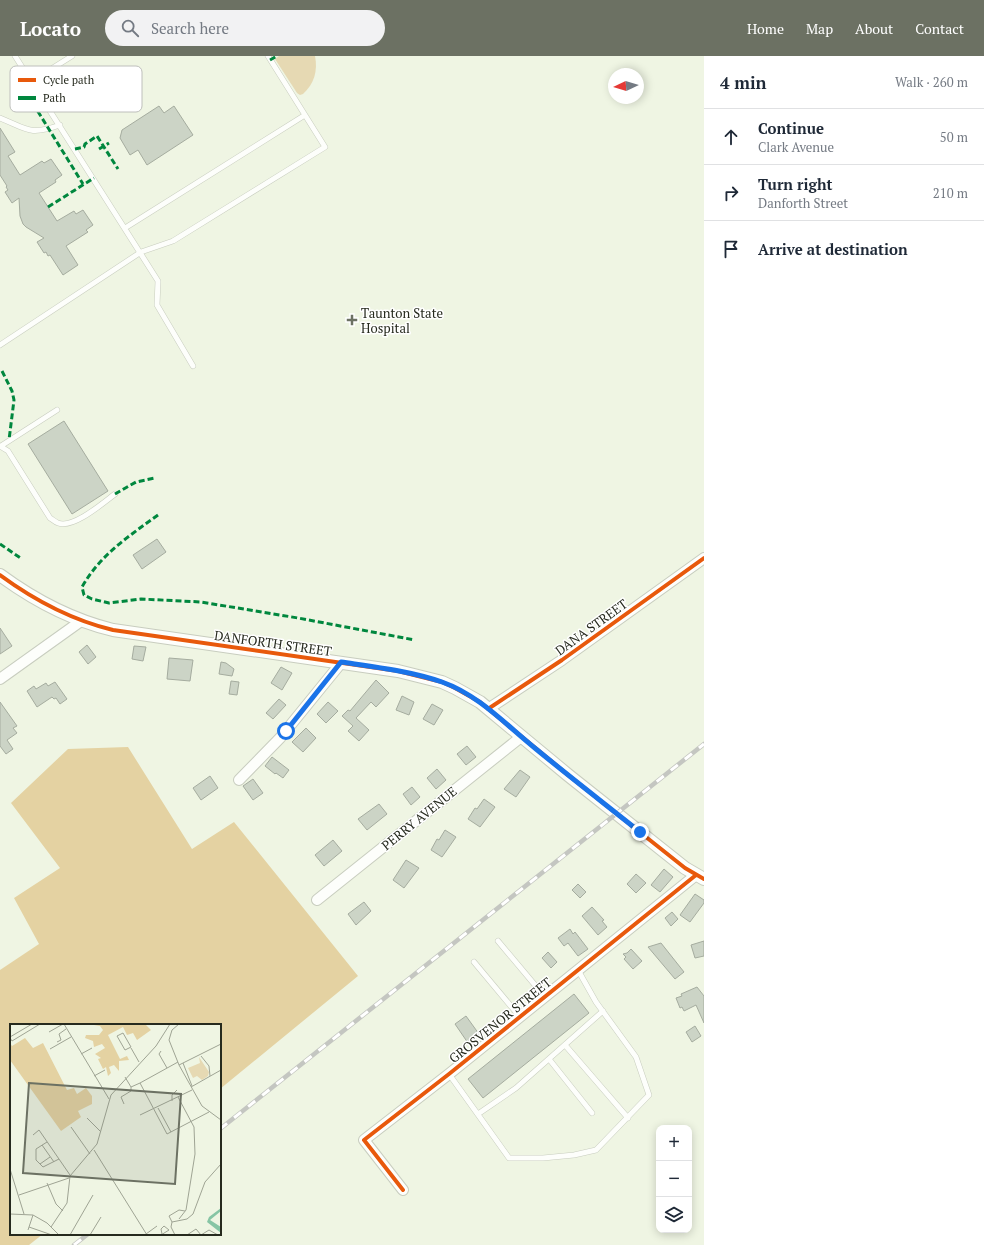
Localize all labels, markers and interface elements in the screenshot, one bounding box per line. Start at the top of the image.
search box [105,10,385,46]
text: Locato [20,16,81,41]
icon: search [119,17,141,39]
text: Search here [151,18,229,38]
text: Home [747,19,784,38]
text: Map [806,19,833,38]
text: About [855,19,893,38]
text: Contact [915,19,964,38]
legend [10,66,142,112]
north arrow [608,68,644,104]
text: 4 min [720,71,767,94]
text: Cycle path [43,73,95,87]
text: Walk · 260 m [895,73,968,91]
text: Path [43,91,66,105]
text: Continue [758,118,824,138]
icon: ahead [720,126,742,148]
text: 50 m [940,128,968,146]
text: Clark Avenue [758,138,834,156]
text: Turn right [758,174,833,194]
icon: right [720,182,742,204]
text: 210 m [933,184,968,202]
text: Danforth Street [758,194,848,212]
icon: arrive [720,238,742,260]
text: Arrive at destination [758,239,908,259]
place label: Taunton State Hospital [361,304,443,337]
marker: Taunton State Hospital [346,314,358,326]
street label: DANA STREET [551,595,631,659]
street label: DANFORTH STREET [213,626,333,660]
route start [277,722,295,740]
street label: PERRY AVENUE [378,782,460,854]
route end [631,823,649,841]
street label: GROSVENOR STREET [445,973,555,1067]
inset map [10,1024,221,1235]
map controls [656,1125,692,1233]
button: + [656,1125,692,1161]
button: − [656,1161,692,1197]
button: layers [656,1197,692,1233]

